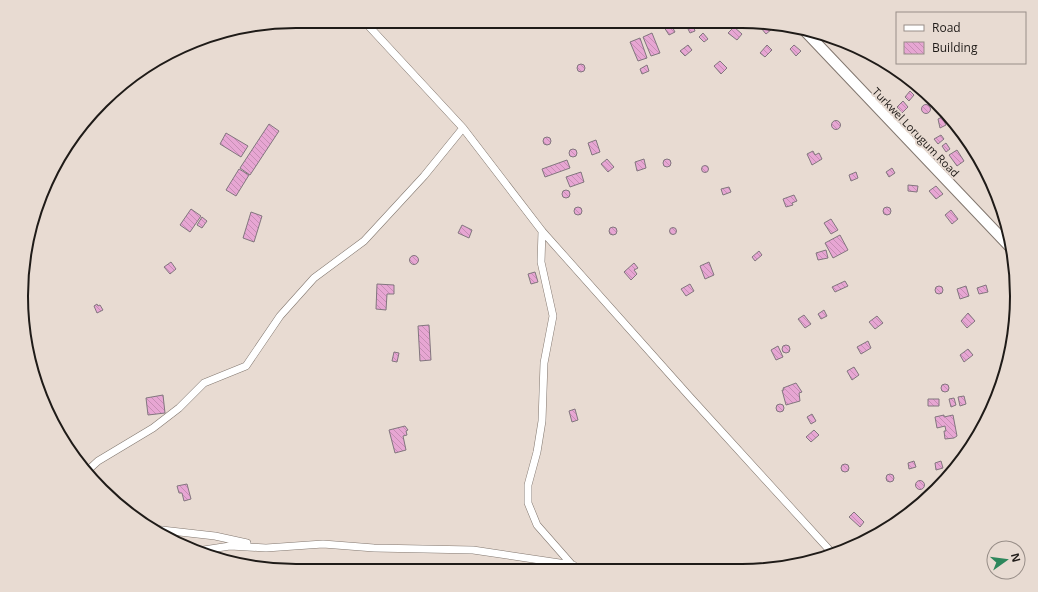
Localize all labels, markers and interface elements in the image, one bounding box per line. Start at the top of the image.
legend [896,12,1026,64]
text: Road [932,19,961,36]
text: Building [932,39,978,56]
street label: Turkwel Lorugum Road [869,84,963,180]
north arrow [986,540,1026,580]
text: N [1008,551,1025,564]

